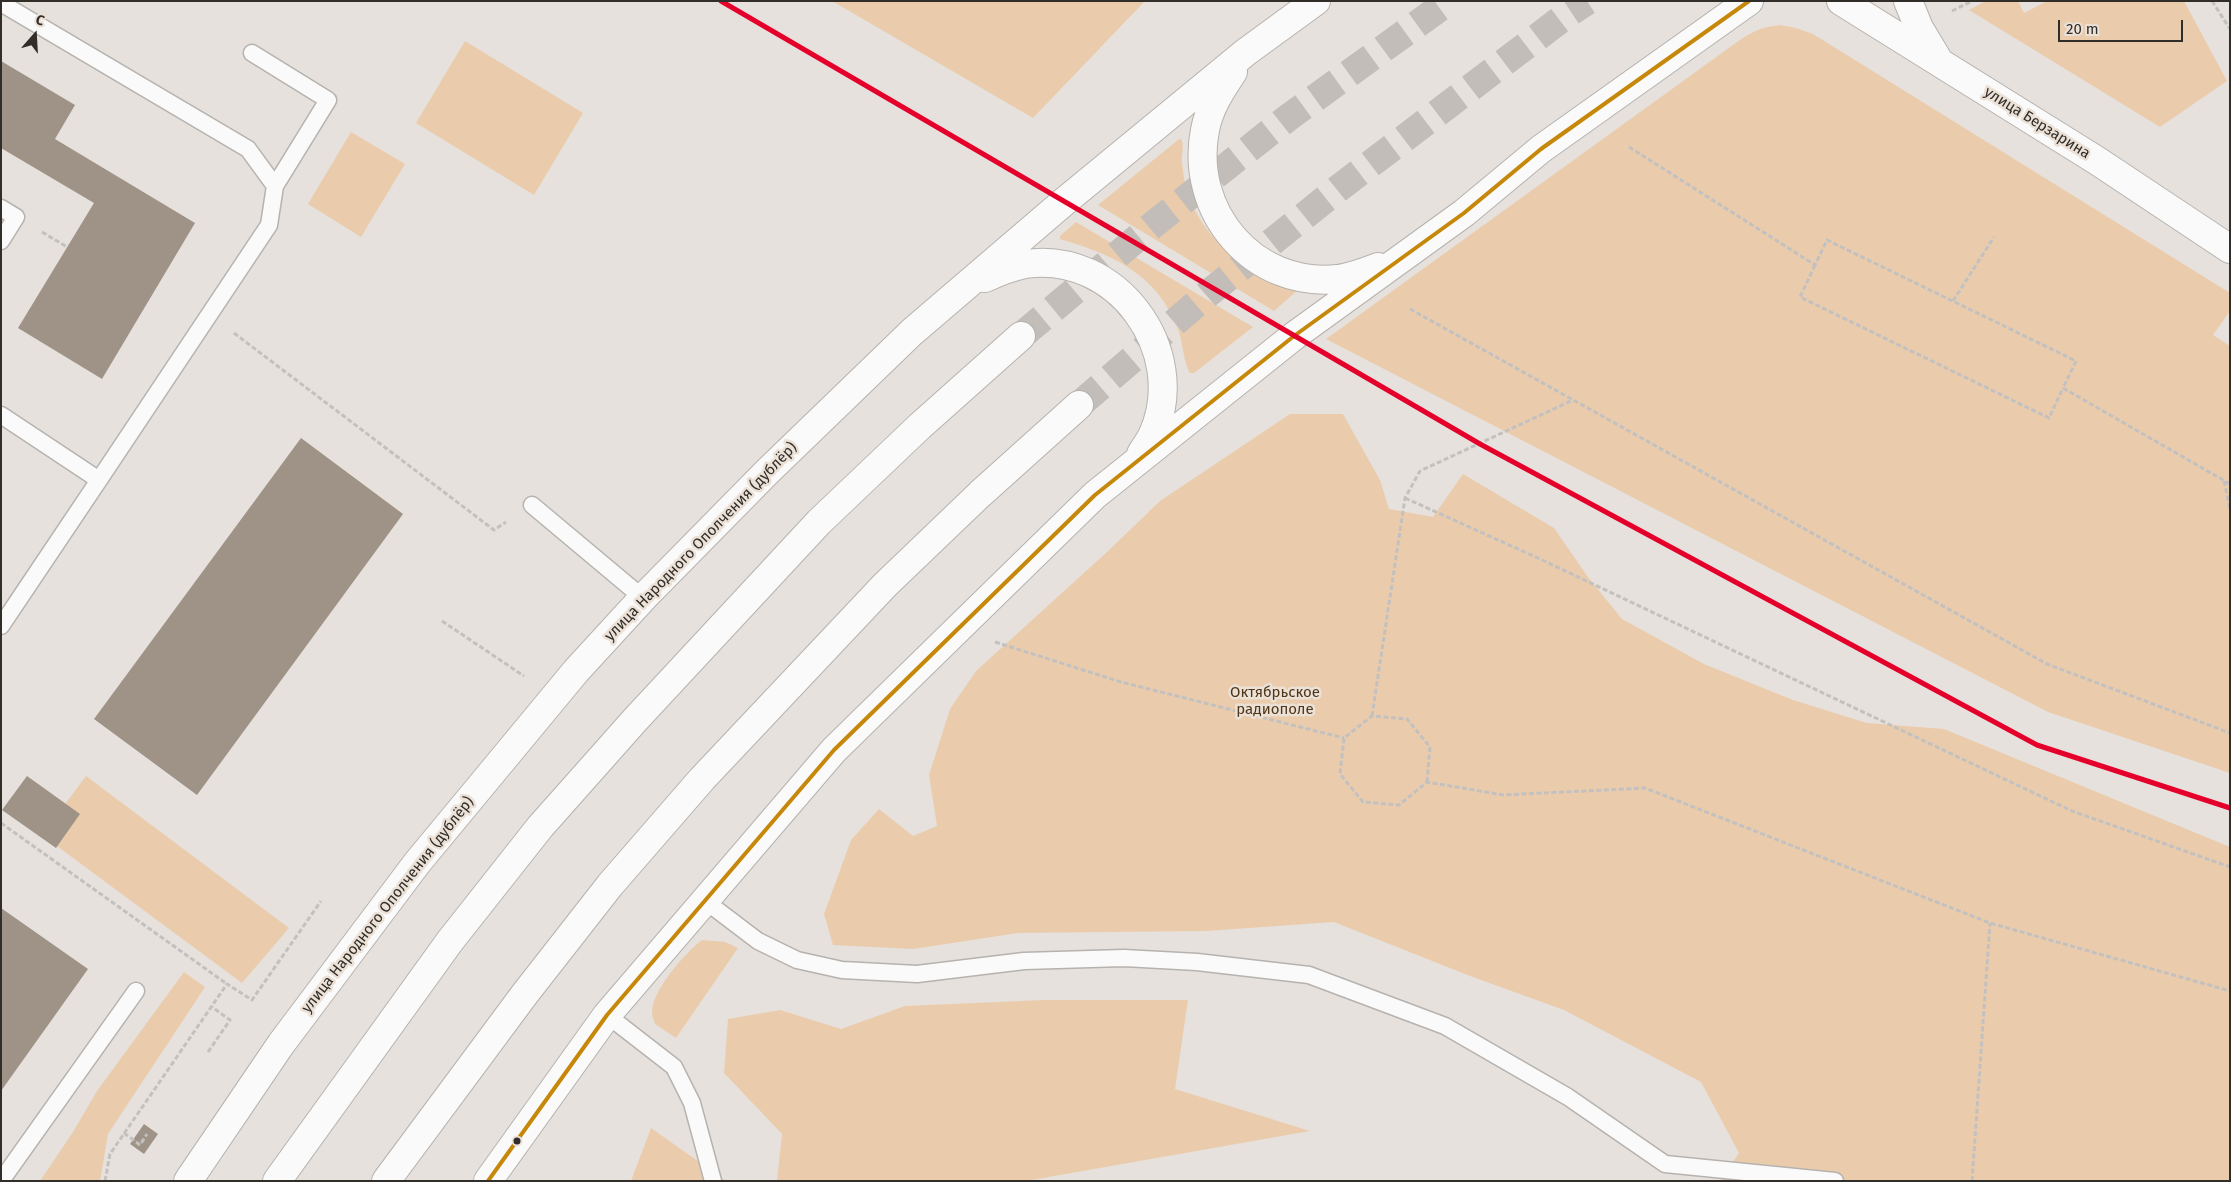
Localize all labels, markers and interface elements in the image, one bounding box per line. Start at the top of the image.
north arrow [10,10,60,60]
scale bar [2061,10,2186,42]
text: С [33,11,47,30]
text: 20 m [2066,20,2099,38]
street label: улица Берзарина [1981,83,2093,163]
street label: улица Народного Ополчения (дублёр) [601,439,801,645]
park label: Октябрьское радиополе [1230,684,1320,719]
street label: улица Народного Ополчения (дублёр) [298,793,478,1017]
unlabelled marker [512,1136,522,1146]

